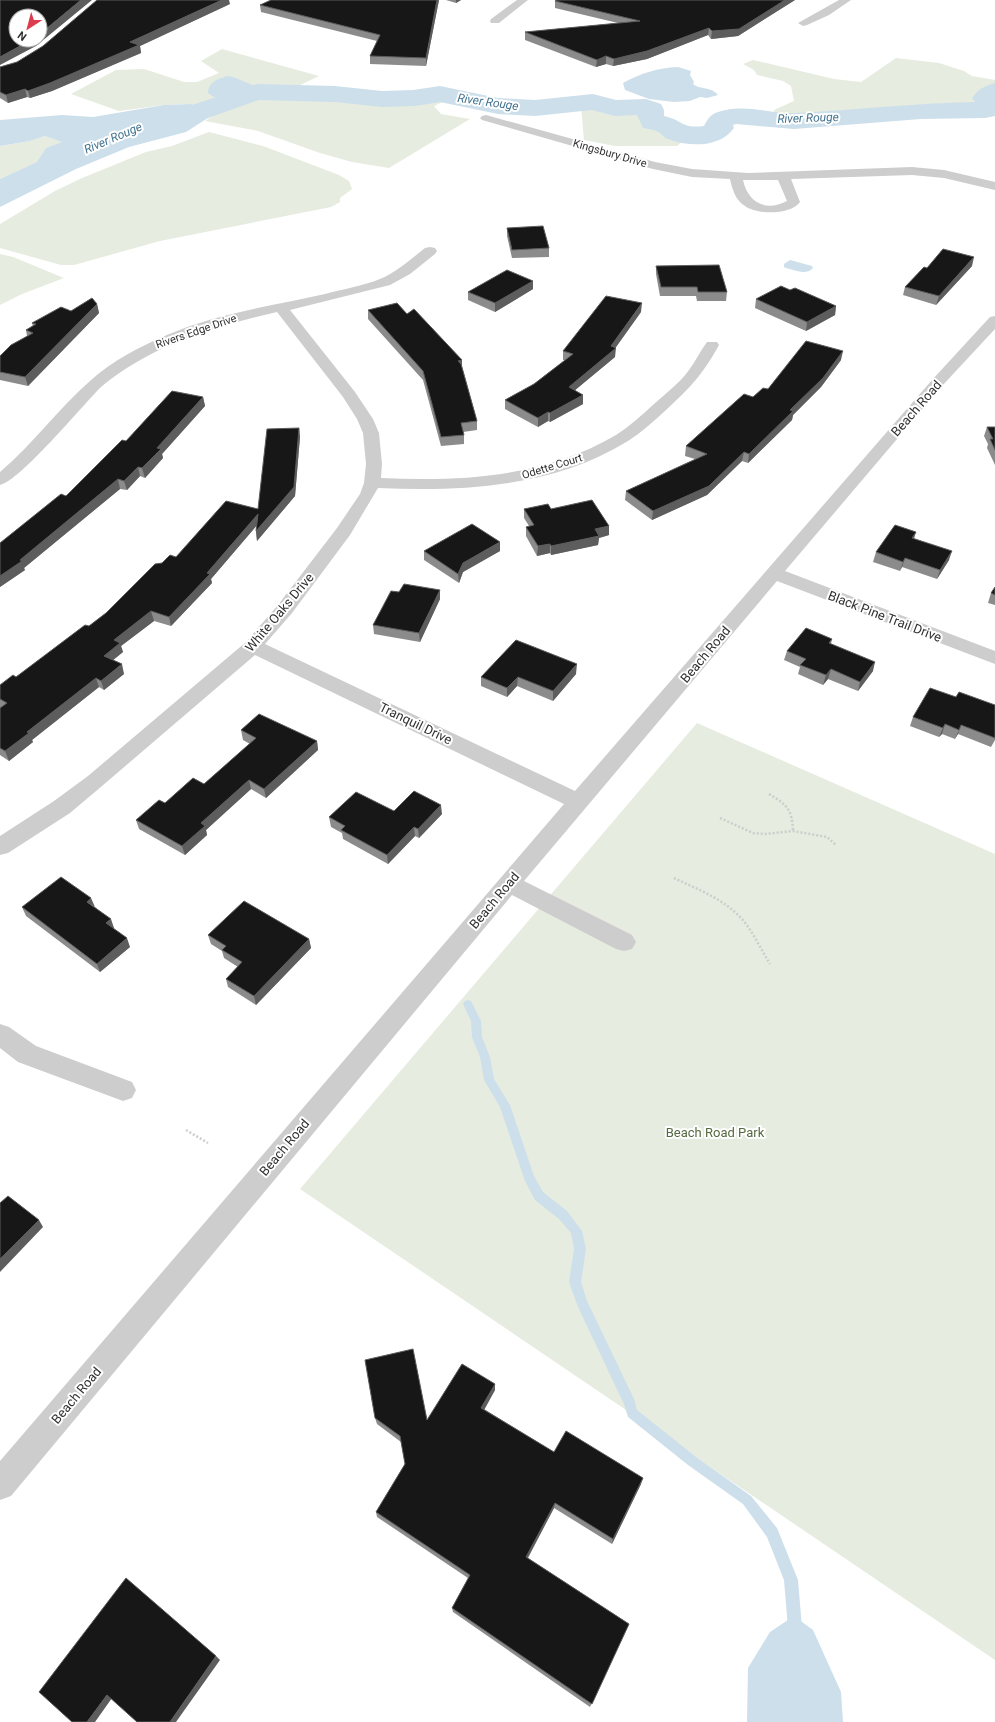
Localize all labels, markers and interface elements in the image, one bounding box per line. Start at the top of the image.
north arrow [8,8,48,48]
text: N [15,28,29,43]
water label: River Rouge [457,91,519,113]
water label: River Rouge [777,110,839,126]
water label: River Rouge [82,120,144,156]
street label: Kingsbury Drive [571,137,648,170]
street label: Rivers Edge Drive [154,312,238,351]
street label: Beach Road [888,377,945,439]
street label: Odette Court [520,451,584,482]
street label: White Oaks Drive [242,570,317,655]
street label: Black Pine Trail Drive [826,588,944,645]
street label: Beach Road [677,623,733,686]
street label: Tranquil Drive [377,699,455,748]
street label: Beach Road [466,869,522,932]
street label: Beach Road [256,1116,312,1179]
park label: Beach Road Park [666,1125,765,1140]
street label: Beach Road [48,1364,104,1427]

